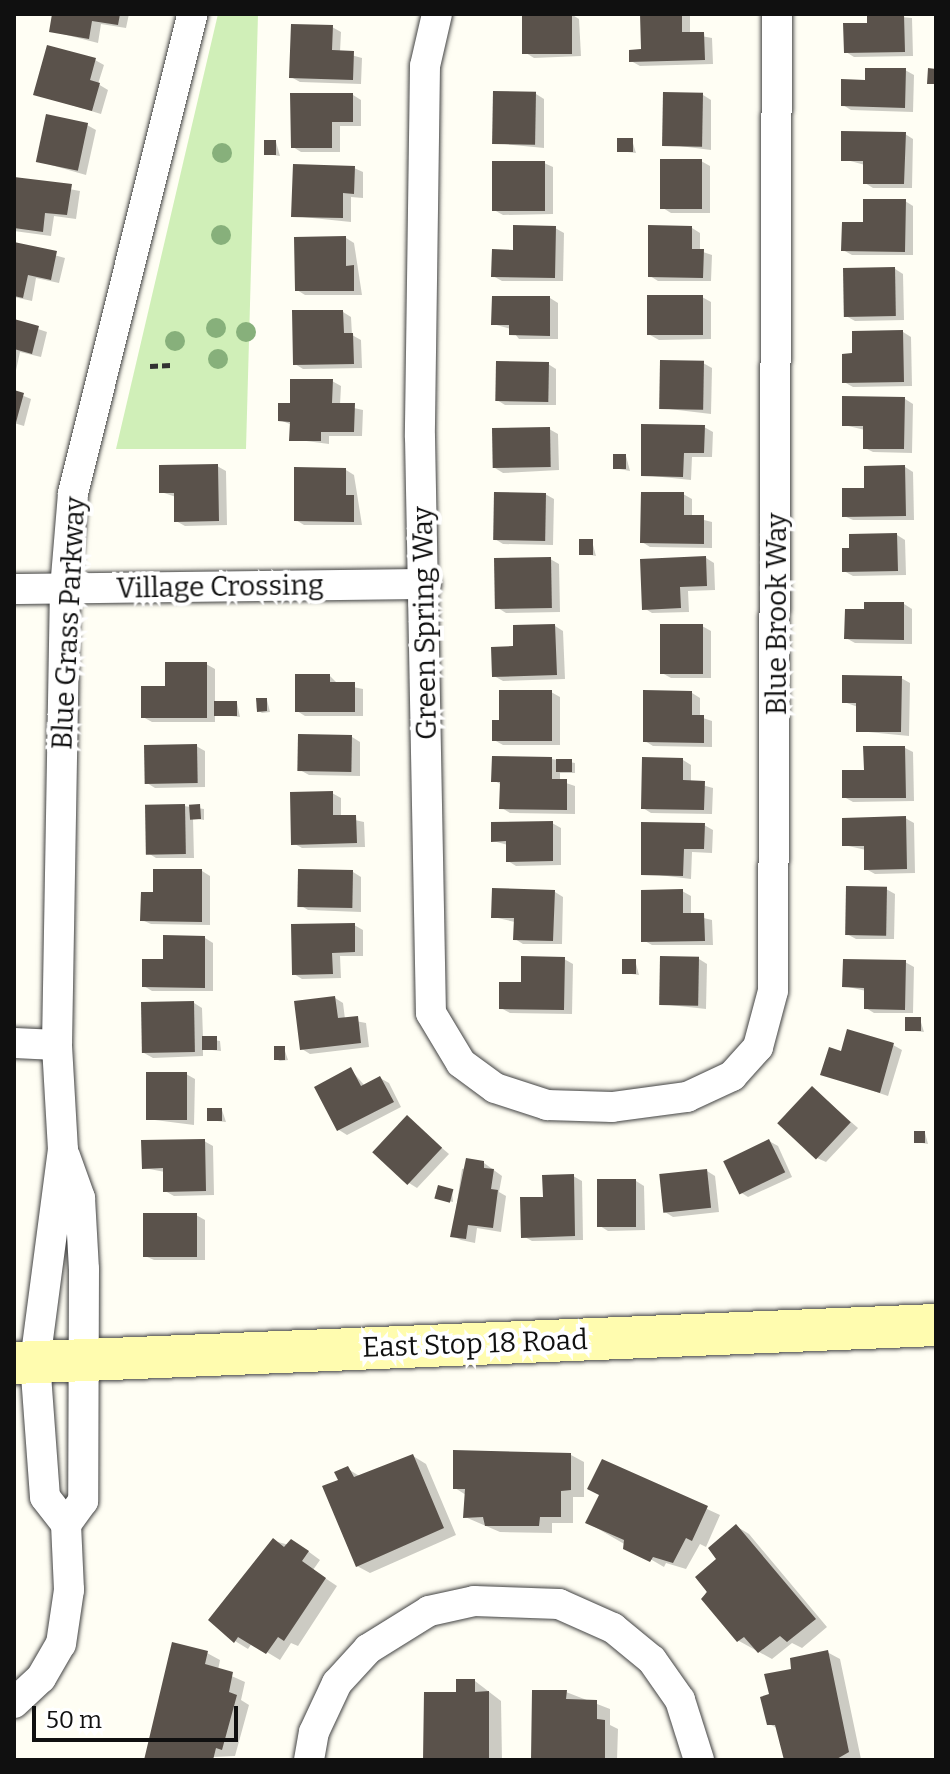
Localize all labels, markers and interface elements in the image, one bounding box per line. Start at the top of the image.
street label: Blue Grass Parkway [46,495,92,751]
street label: Green Spring Way [406,506,444,740]
street label: Blue Brook Way [760,513,794,715]
street label: Village Crossing [116,568,324,606]
street label: East Stop 18 Road [362,1323,588,1365]
scale bar [36,1690,242,1740]
text: 50 m [46,1706,102,1734]

